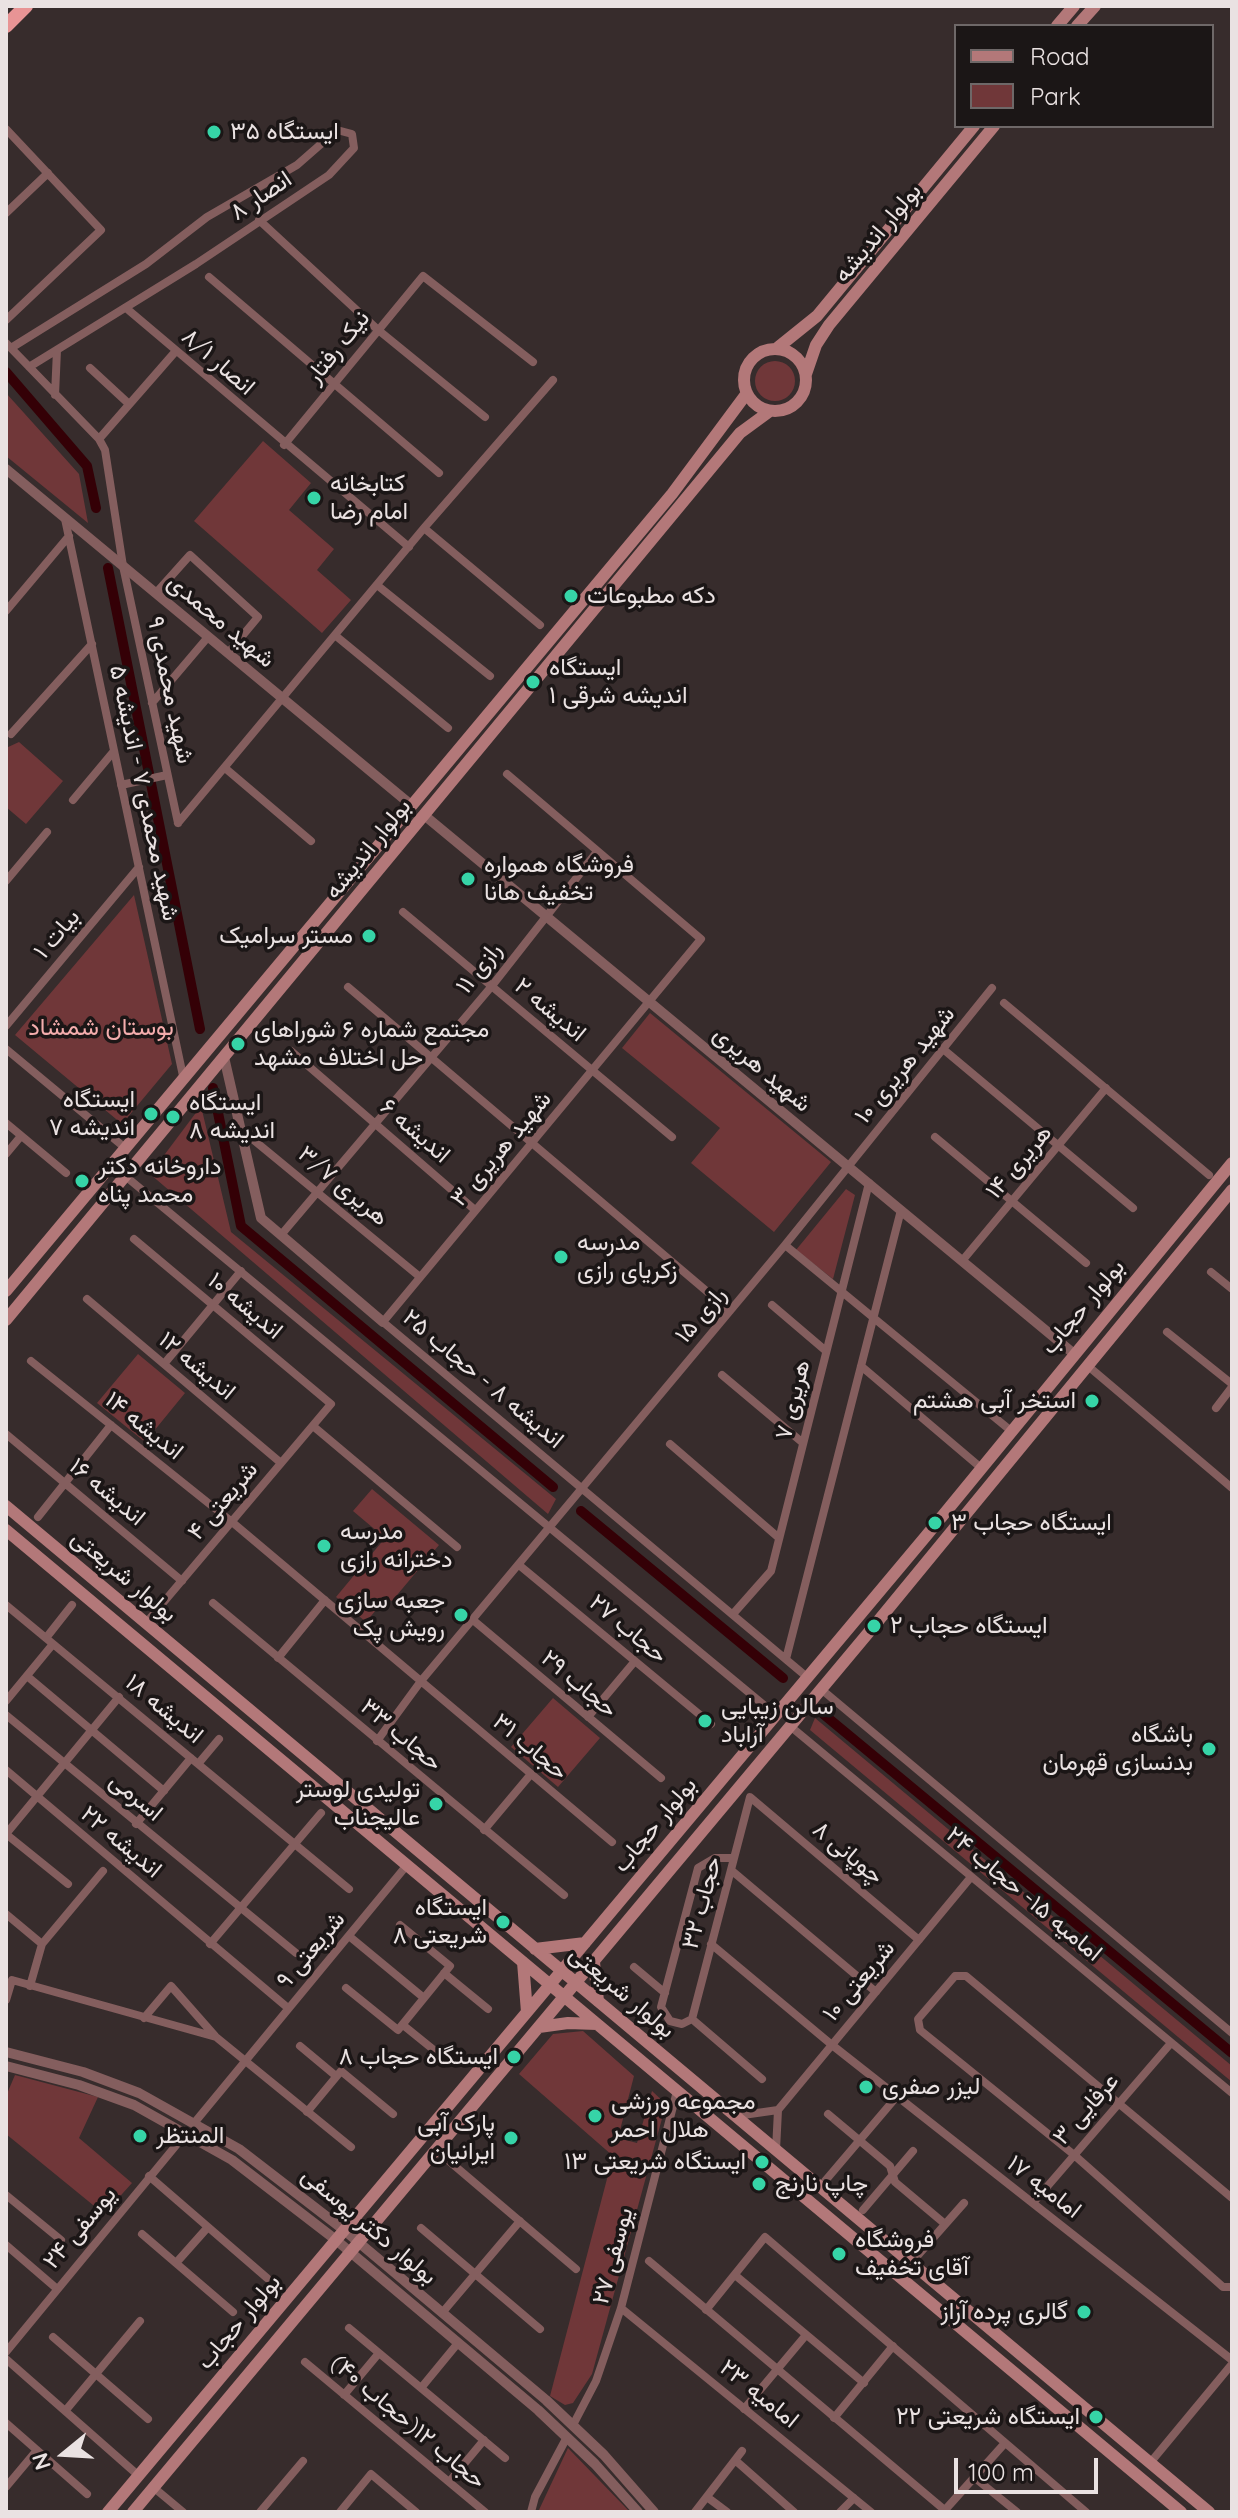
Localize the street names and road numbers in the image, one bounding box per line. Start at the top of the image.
street label: انصار ۸ [225,165,297,227]
street label: بولوار اندیشه [828,177,928,289]
street label: نیک رفتار [300,305,376,389]
street label: انصار ۸/۱ [175,322,261,402]
street label: شهید محمدی [161,568,281,674]
street label: شهید محمدی ۹ [140,614,200,766]
street label: شهید محمدی ۷ - اندیشه ۵ [103,662,185,924]
street label: بولوار اندیشه [319,793,417,905]
street label: بیات ۱ [28,903,86,965]
street label: رازی ۱۱ [450,936,508,1000]
street label: اندیشه ۲ [508,972,592,1048]
street label: شهید هریری ۱۰ [849,1000,961,1130]
street label: شهید هریری [707,1020,817,1118]
street label: شهید هریری ۳ [444,1085,558,1213]
street label: اندیشه ۶ [374,1093,456,1169]
street label: هریری ۱۴ [980,1119,1058,1205]
street label: هریری ۳/۷ [292,1140,394,1232]
street label: بولوار حجاب [1035,1254,1131,1360]
street label: اندیشه ۱۰ [202,1266,288,1346]
street label: رازی ۱۵ [669,1281,733,1349]
street label: اندیشه ۸ - حجاب ۲۵ [397,1303,569,1455]
street label: اندیشه ۱۲ [153,1326,241,1406]
street label: هریری ۷ [769,1357,817,1443]
street label: اندیشه ۱۴ [99,1386,189,1466]
street label: اندیشه ۱۶ [63,1452,151,1532]
street label: شریعتی ۴ [182,1456,264,1546]
street label: بولوار شریعتی [65,1523,183,1629]
street label: حجاب ۲۷ [583,1588,673,1670]
street label: حجاب ۲۹ [535,1644,623,1724]
street label: اندیشه ۱۸ [119,1668,209,1750]
street label: حجاب ۳۳ [354,1693,448,1777]
street label: حجاب ۳۱ [487,1707,573,1787]
street label: اسرمی [103,1766,169,1828]
street label: بولوار حجاب [607,1772,703,1878]
street label: اندیشه ۲۲ [75,1800,167,1884]
street label: چوپانی ۸ [807,1815,889,1891]
street label: امامیه ۱۵- حجاب ۲۴ [940,1820,1108,1968]
street label: حجاب ۳۲ [676,1854,728,1952]
street label: شریعتی ۹ [270,1906,352,1994]
street label: شریعتی ۱۰ [817,1935,901,2027]
street label: بولوار شریعتی [563,1939,681,2045]
street label: عرفایی ۳ [1047,2067,1125,2151]
street label: امامیه ۱۷ [1001,2149,1087,2225]
street label: بولوار دکتر یوسفی [295,2161,443,2291]
street label: یوسفی ۲۴ [37,2181,123,2275]
street label: یوسفی ۲۷ [586,2204,640,2308]
street label: بولوار حجاب [191,2269,287,2375]
street label: حجاب ۱۲(حجاب ۴۰) [325,2349,491,2495]
street label: امامیه ۲۳ [714,2353,804,2435]

